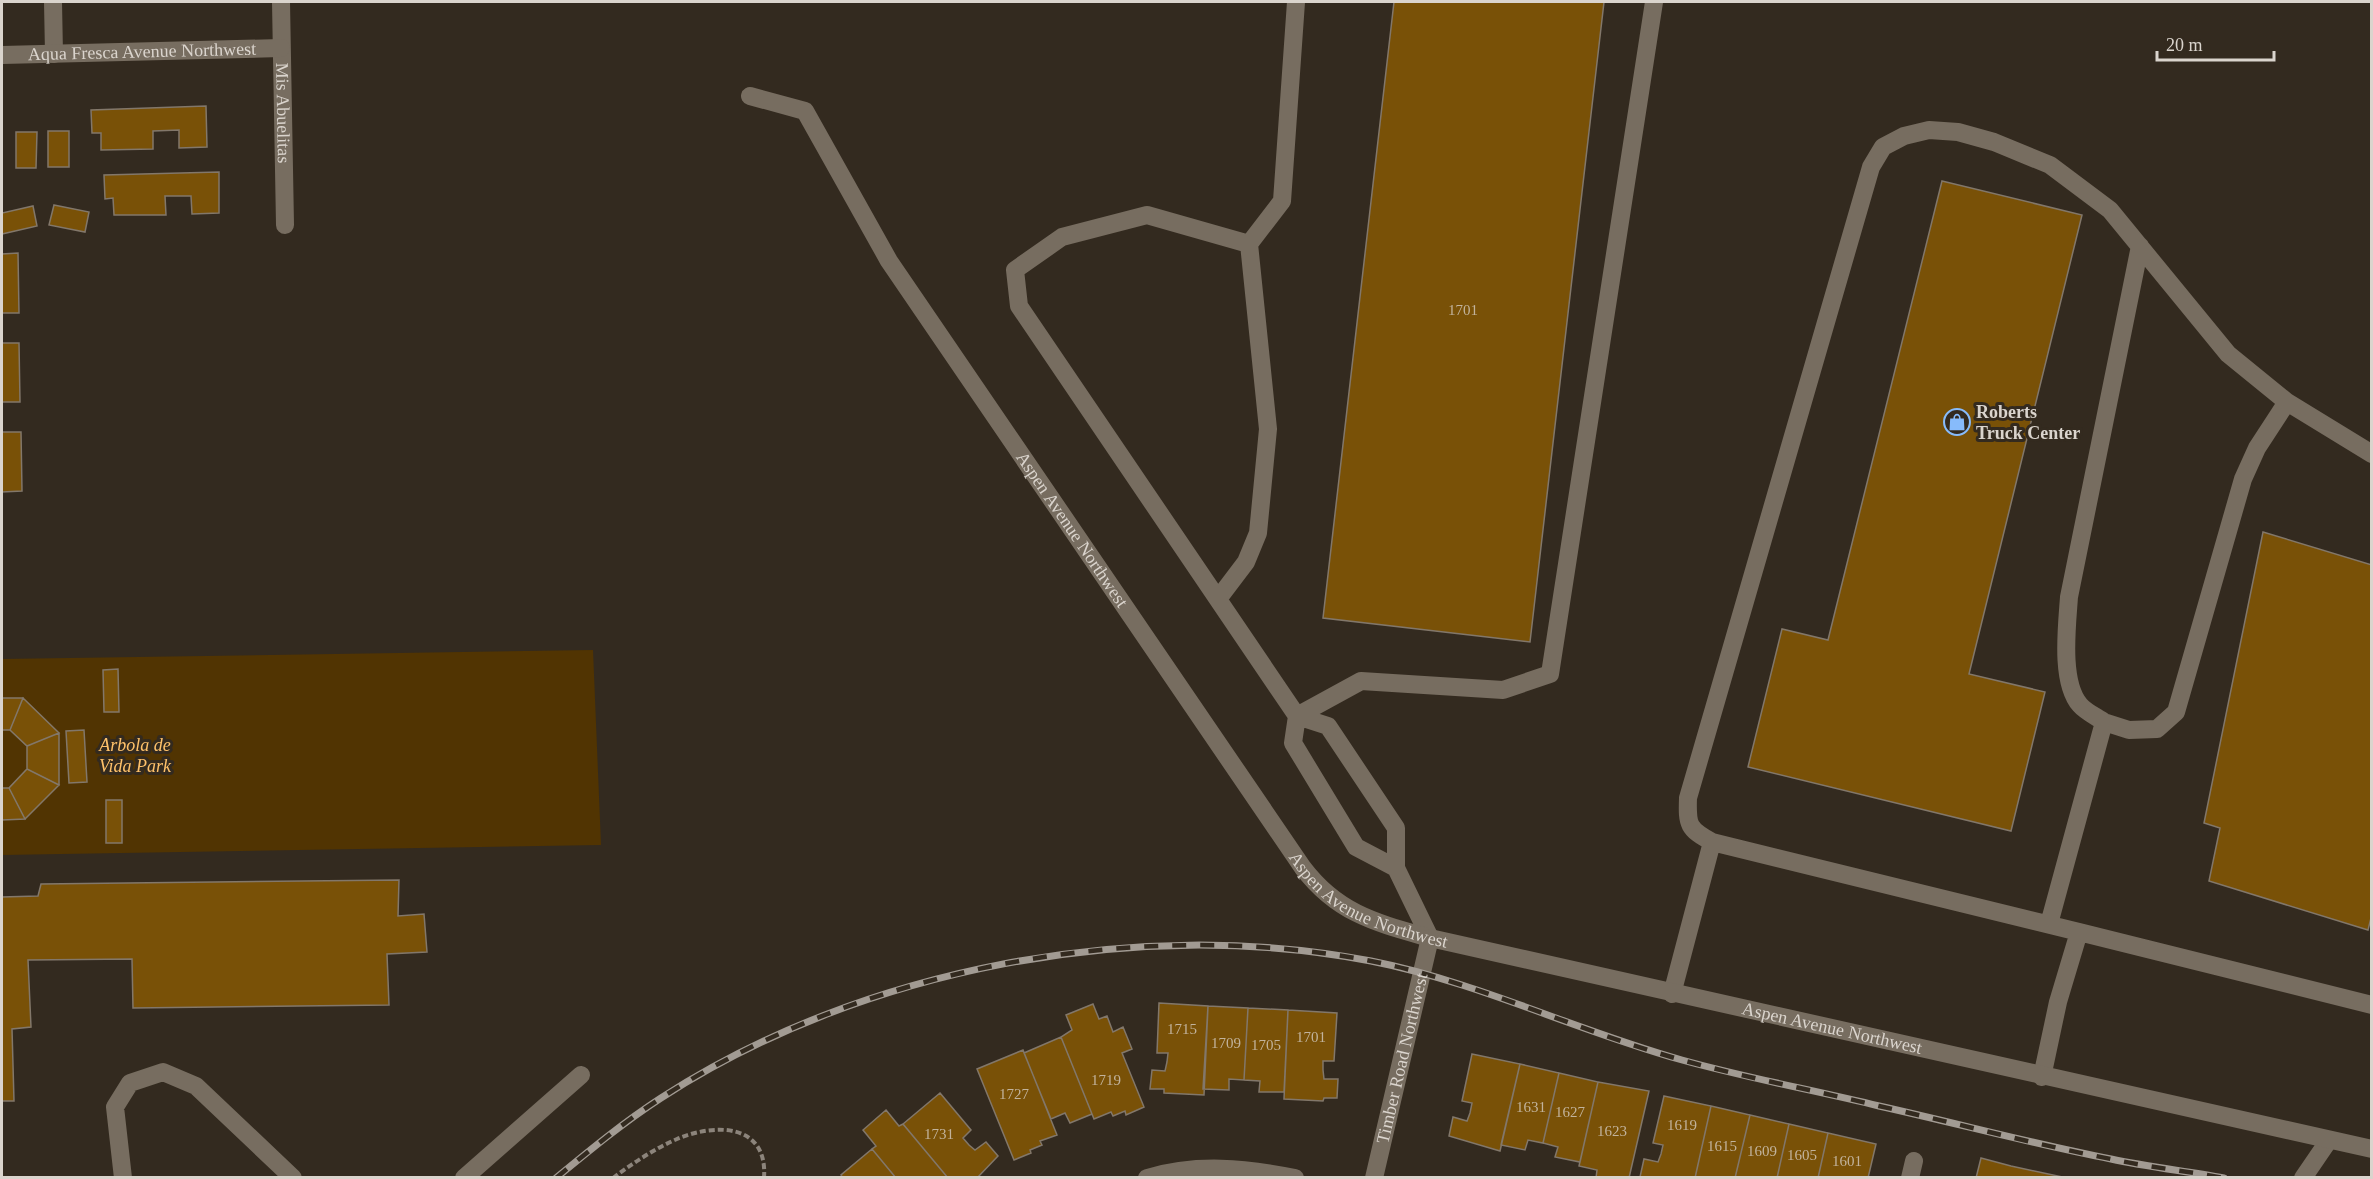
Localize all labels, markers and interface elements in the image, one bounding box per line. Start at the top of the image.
scale bar [2157,24,2274,62]
text: 20 m [2166,35,2203,55]
street label: Aqua Fresca Avenue Northwest [28,39,256,64]
street label: Mis Abuelitas [272,62,294,163]
house number: 1701 [1448,302,1478,318]
place label: Roberts Truck Center [1976,402,2080,443]
shop icon: Roberts Truck Center [1942,407,1972,437]
street label: Aspen Avenue Northwest [1012,448,1132,611]
park label: Arbola de Vida Park [98,735,172,776]
street label: Aspen Avenue Northwest [1285,848,1450,952]
street label: Timber Road Northwest [1372,971,1432,1145]
street label: Aspen Avenue Northwest [1740,998,1924,1058]
house number: 1715 [1167,1021,1197,1037]
house number: 1701 [1296,1029,1326,1045]
house number: 1709 [1211,1035,1241,1051]
house number: 1705 [1251,1037,1281,1053]
house number: 1719 [1091,1072,1121,1088]
house number: 1727 [999,1086,1030,1102]
house number: 1631 [1516,1099,1546,1115]
house number: 1627 [1555,1104,1586,1120]
house number: 1619 [1667,1117,1697,1133]
house number: 1623 [1597,1123,1627,1139]
house number: 1731 [924,1126,954,1142]
house number: 1615 [1707,1138,1737,1154]
house number: 1609 [1747,1143,1777,1159]
house number: 1605 [1787,1147,1817,1163]
house number: 1601 [1832,1153,1862,1169]

